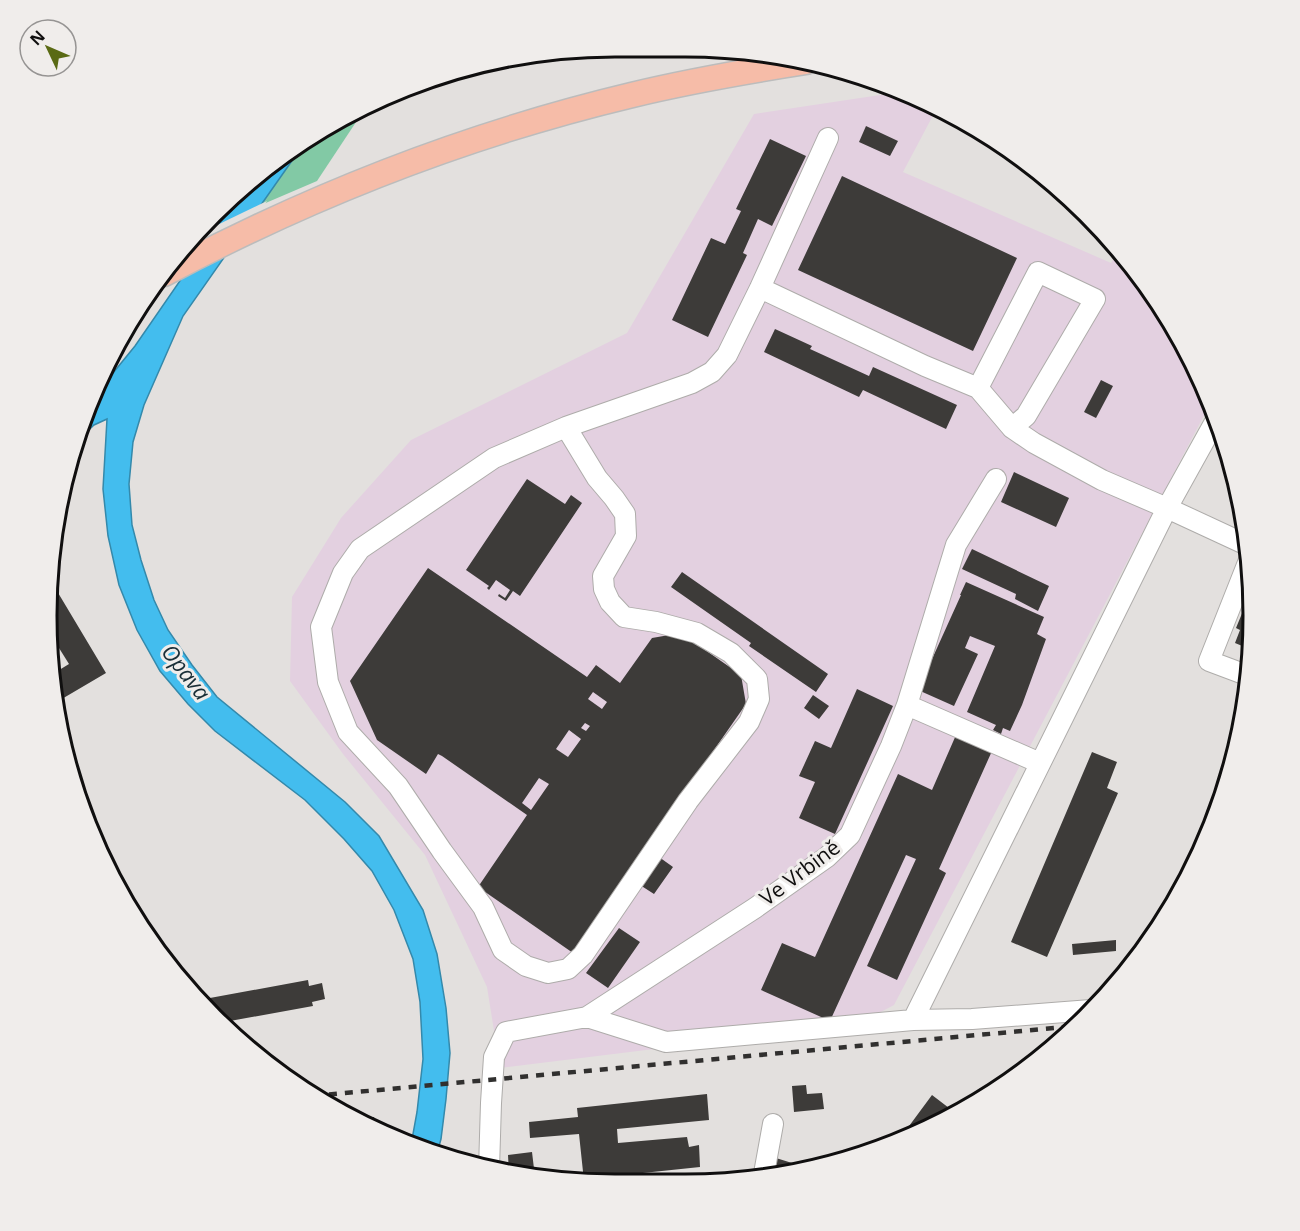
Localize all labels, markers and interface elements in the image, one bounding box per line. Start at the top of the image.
north arrow [18,18,78,78]
text: N [25,25,50,50]
water label: Opava [155,637,218,706]
street label: Ve Vrbině [754,833,845,912]

